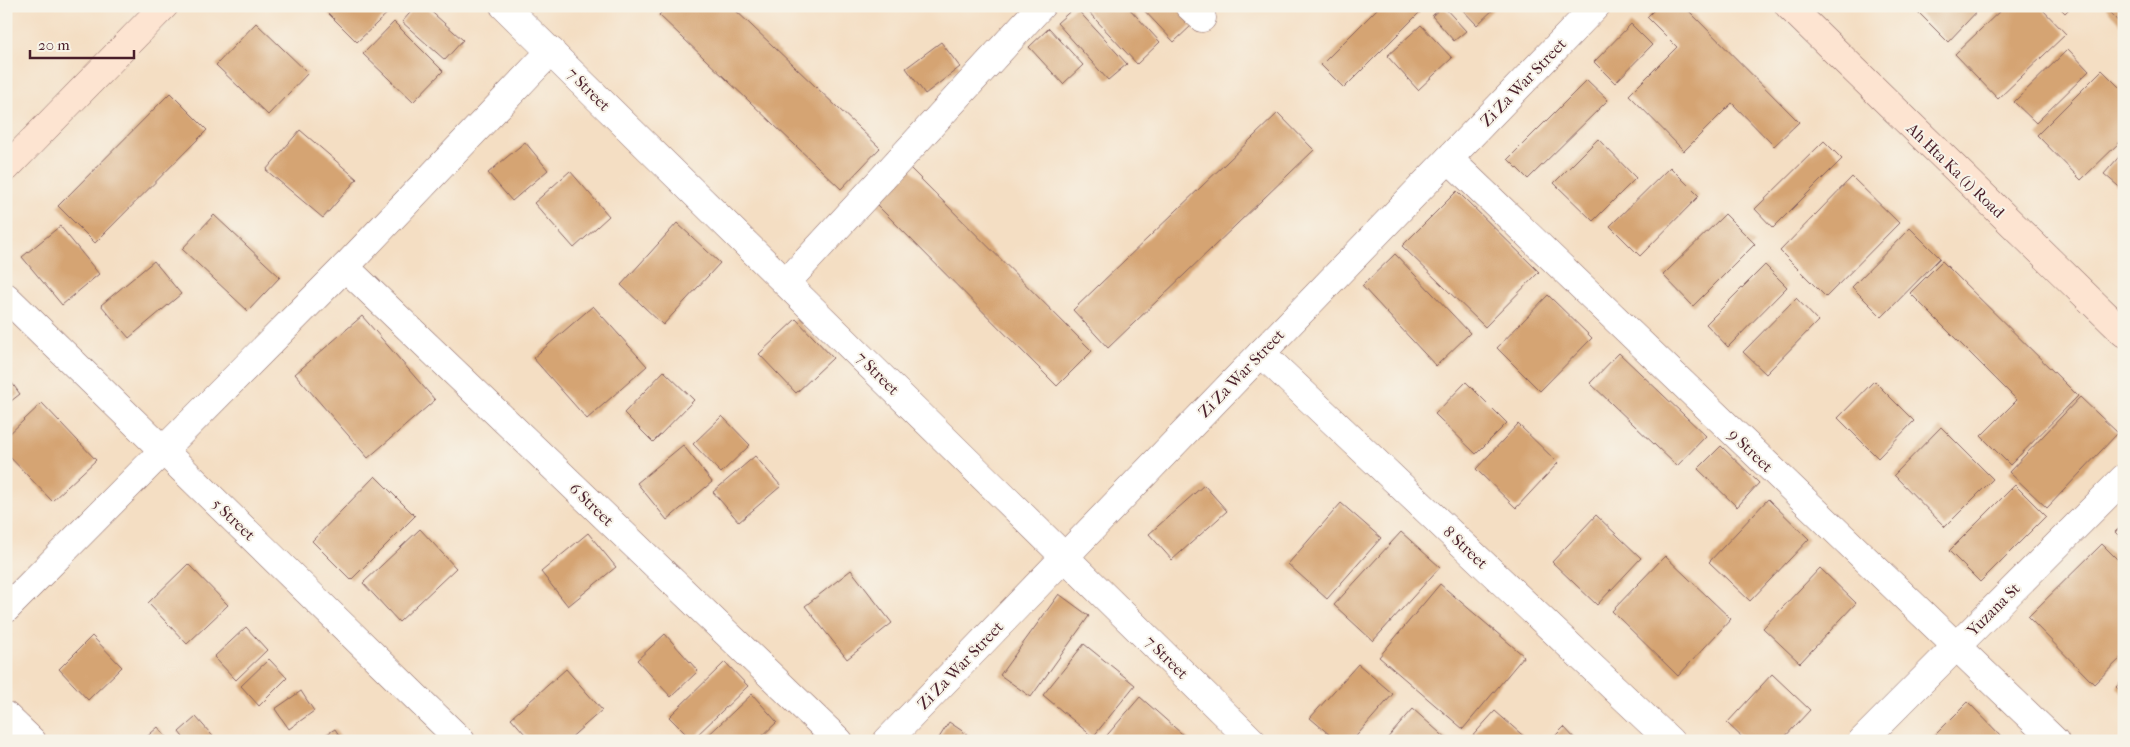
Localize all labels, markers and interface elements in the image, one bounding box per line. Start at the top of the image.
scale bar [30,28,134,60]
street label: Zi Za War Street [1477,34,1570,130]
text: 20 m [38,36,70,54]
street label: 7 Street [563,64,614,115]
street label: Ah Hta Ka (1) Road [1902,118,2009,222]
street label: Zi Za War Street [1195,325,1288,421]
street label: 7 Street [852,348,903,399]
street label: 9 Street [1725,425,1777,476]
street label: 6 Street [566,479,618,530]
street label: 5 Street [208,494,259,545]
street label: 8 Street [1440,522,1492,573]
street label: Yuzana St [1962,579,2024,641]
street label: Zi Za War Street [914,617,1007,713]
street label: 7 Street [1141,632,1192,683]

